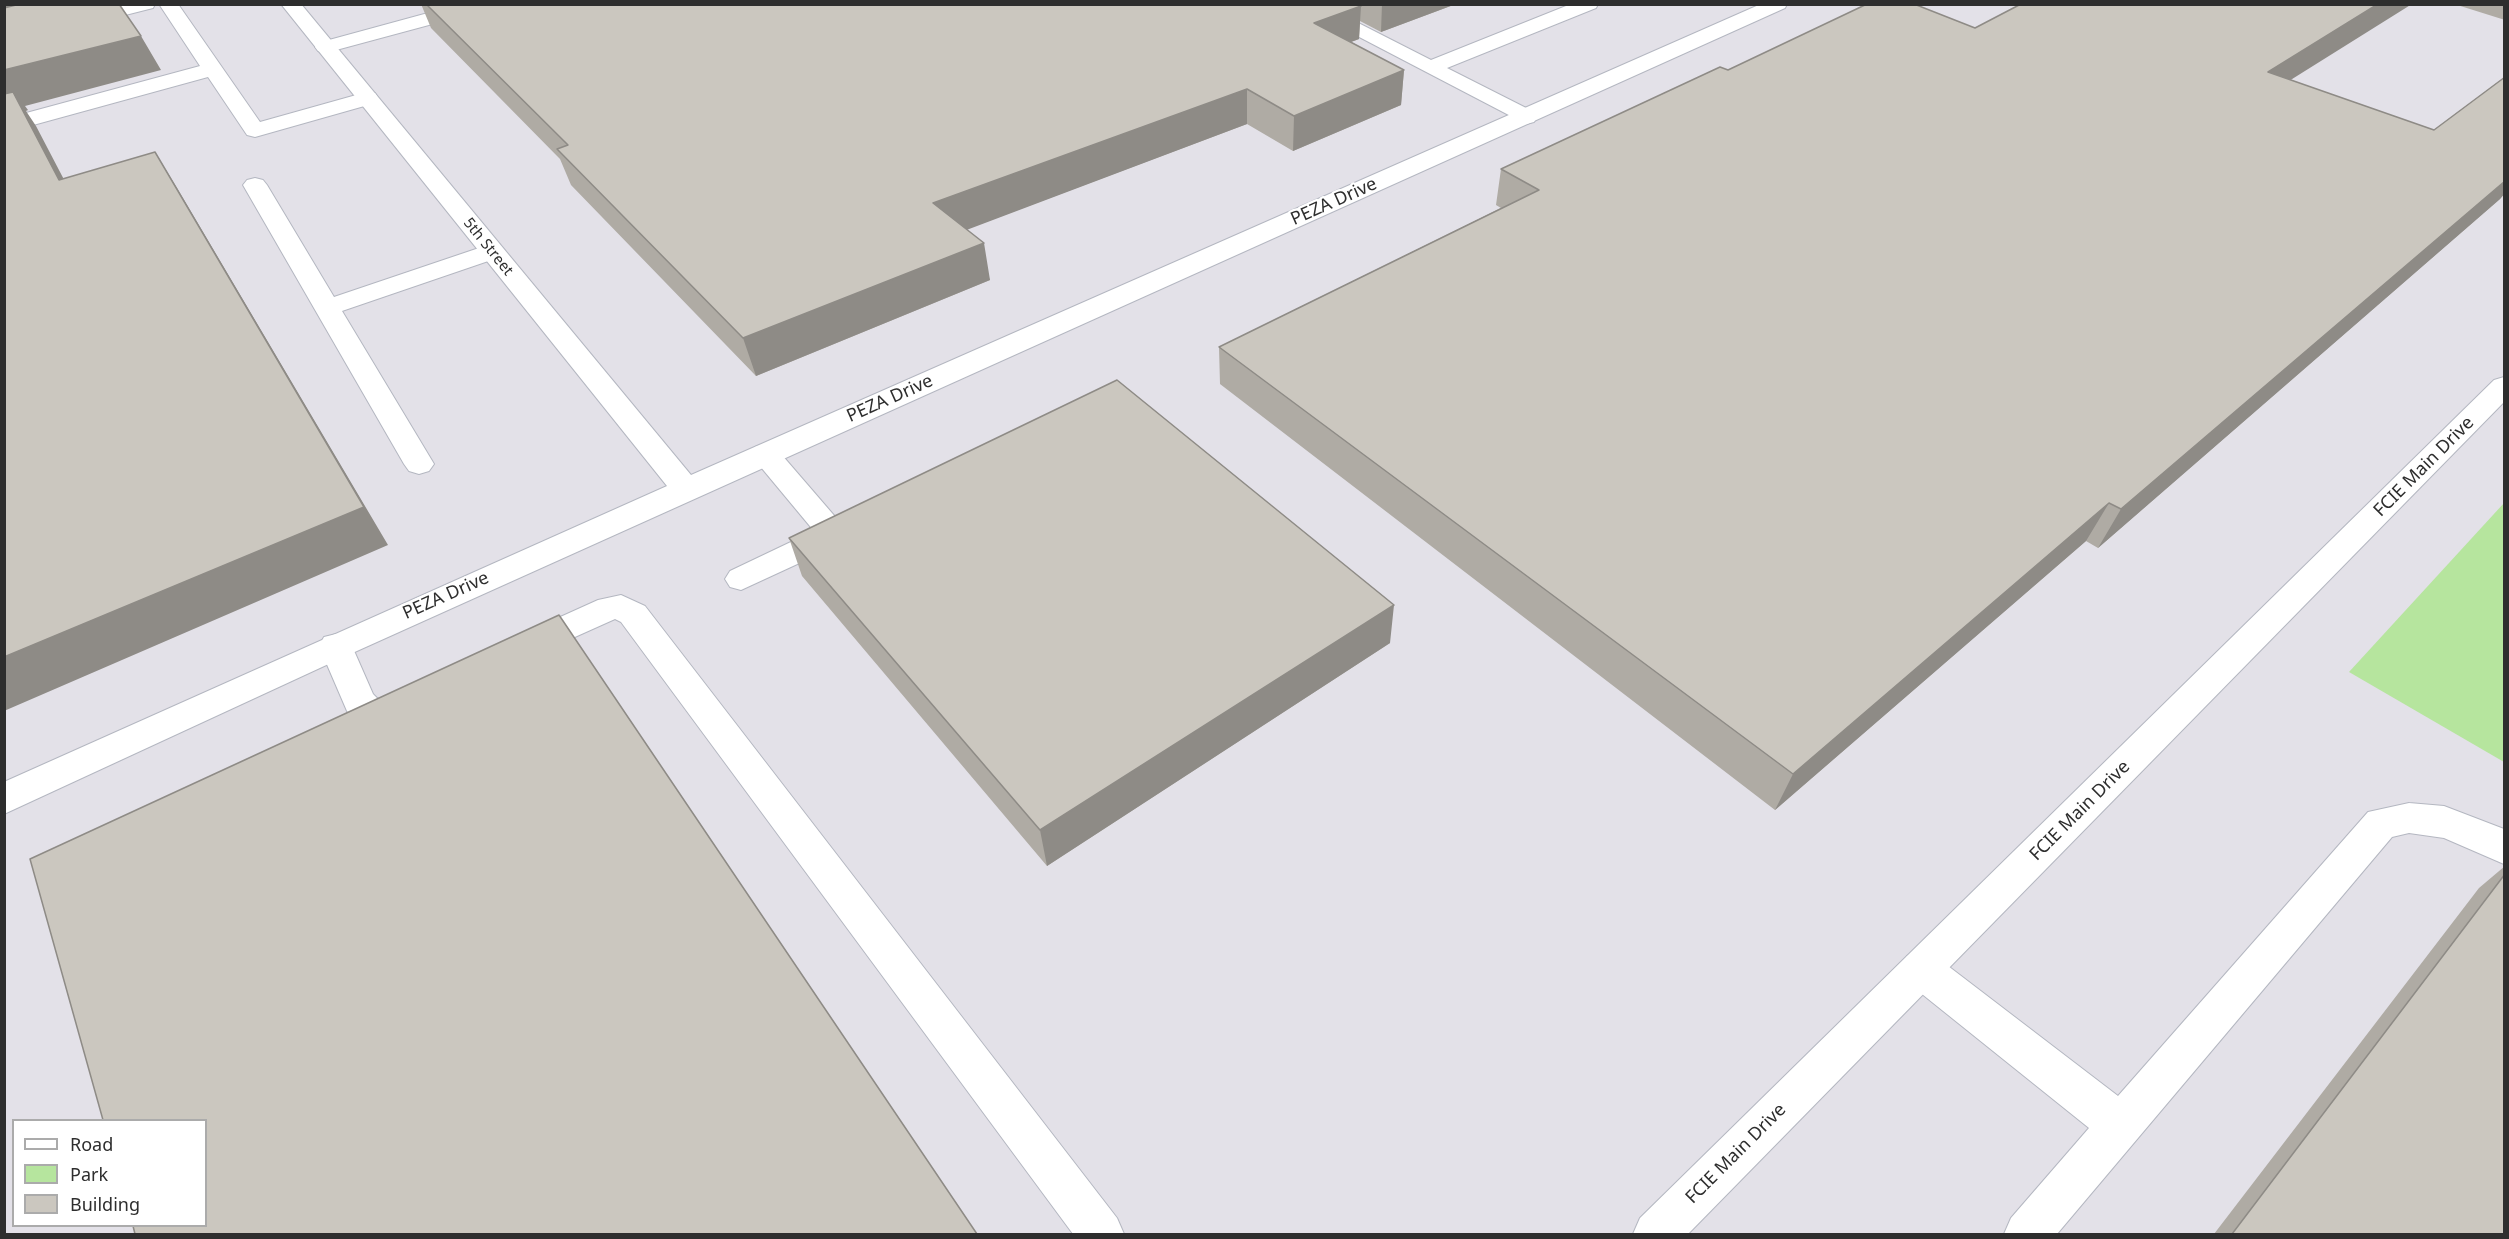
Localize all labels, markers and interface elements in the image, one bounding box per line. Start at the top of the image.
street label: PEZA Drive [1288,173,1380,231]
street label: 5th Street [459,215,517,279]
street label: PEZA Drive [844,370,936,428]
street label: FCIE Main Drive [2369,412,2479,522]
street label: PEZA Drive [400,567,492,625]
street label: FCIE Main Drive [2025,756,2135,866]
street label: FCIE Main Drive [1681,1099,1791,1209]
legend [12,1119,207,1227]
text: Road [70,1132,113,1156]
text: Park [70,1162,108,1186]
text: Building [70,1192,140,1216]

